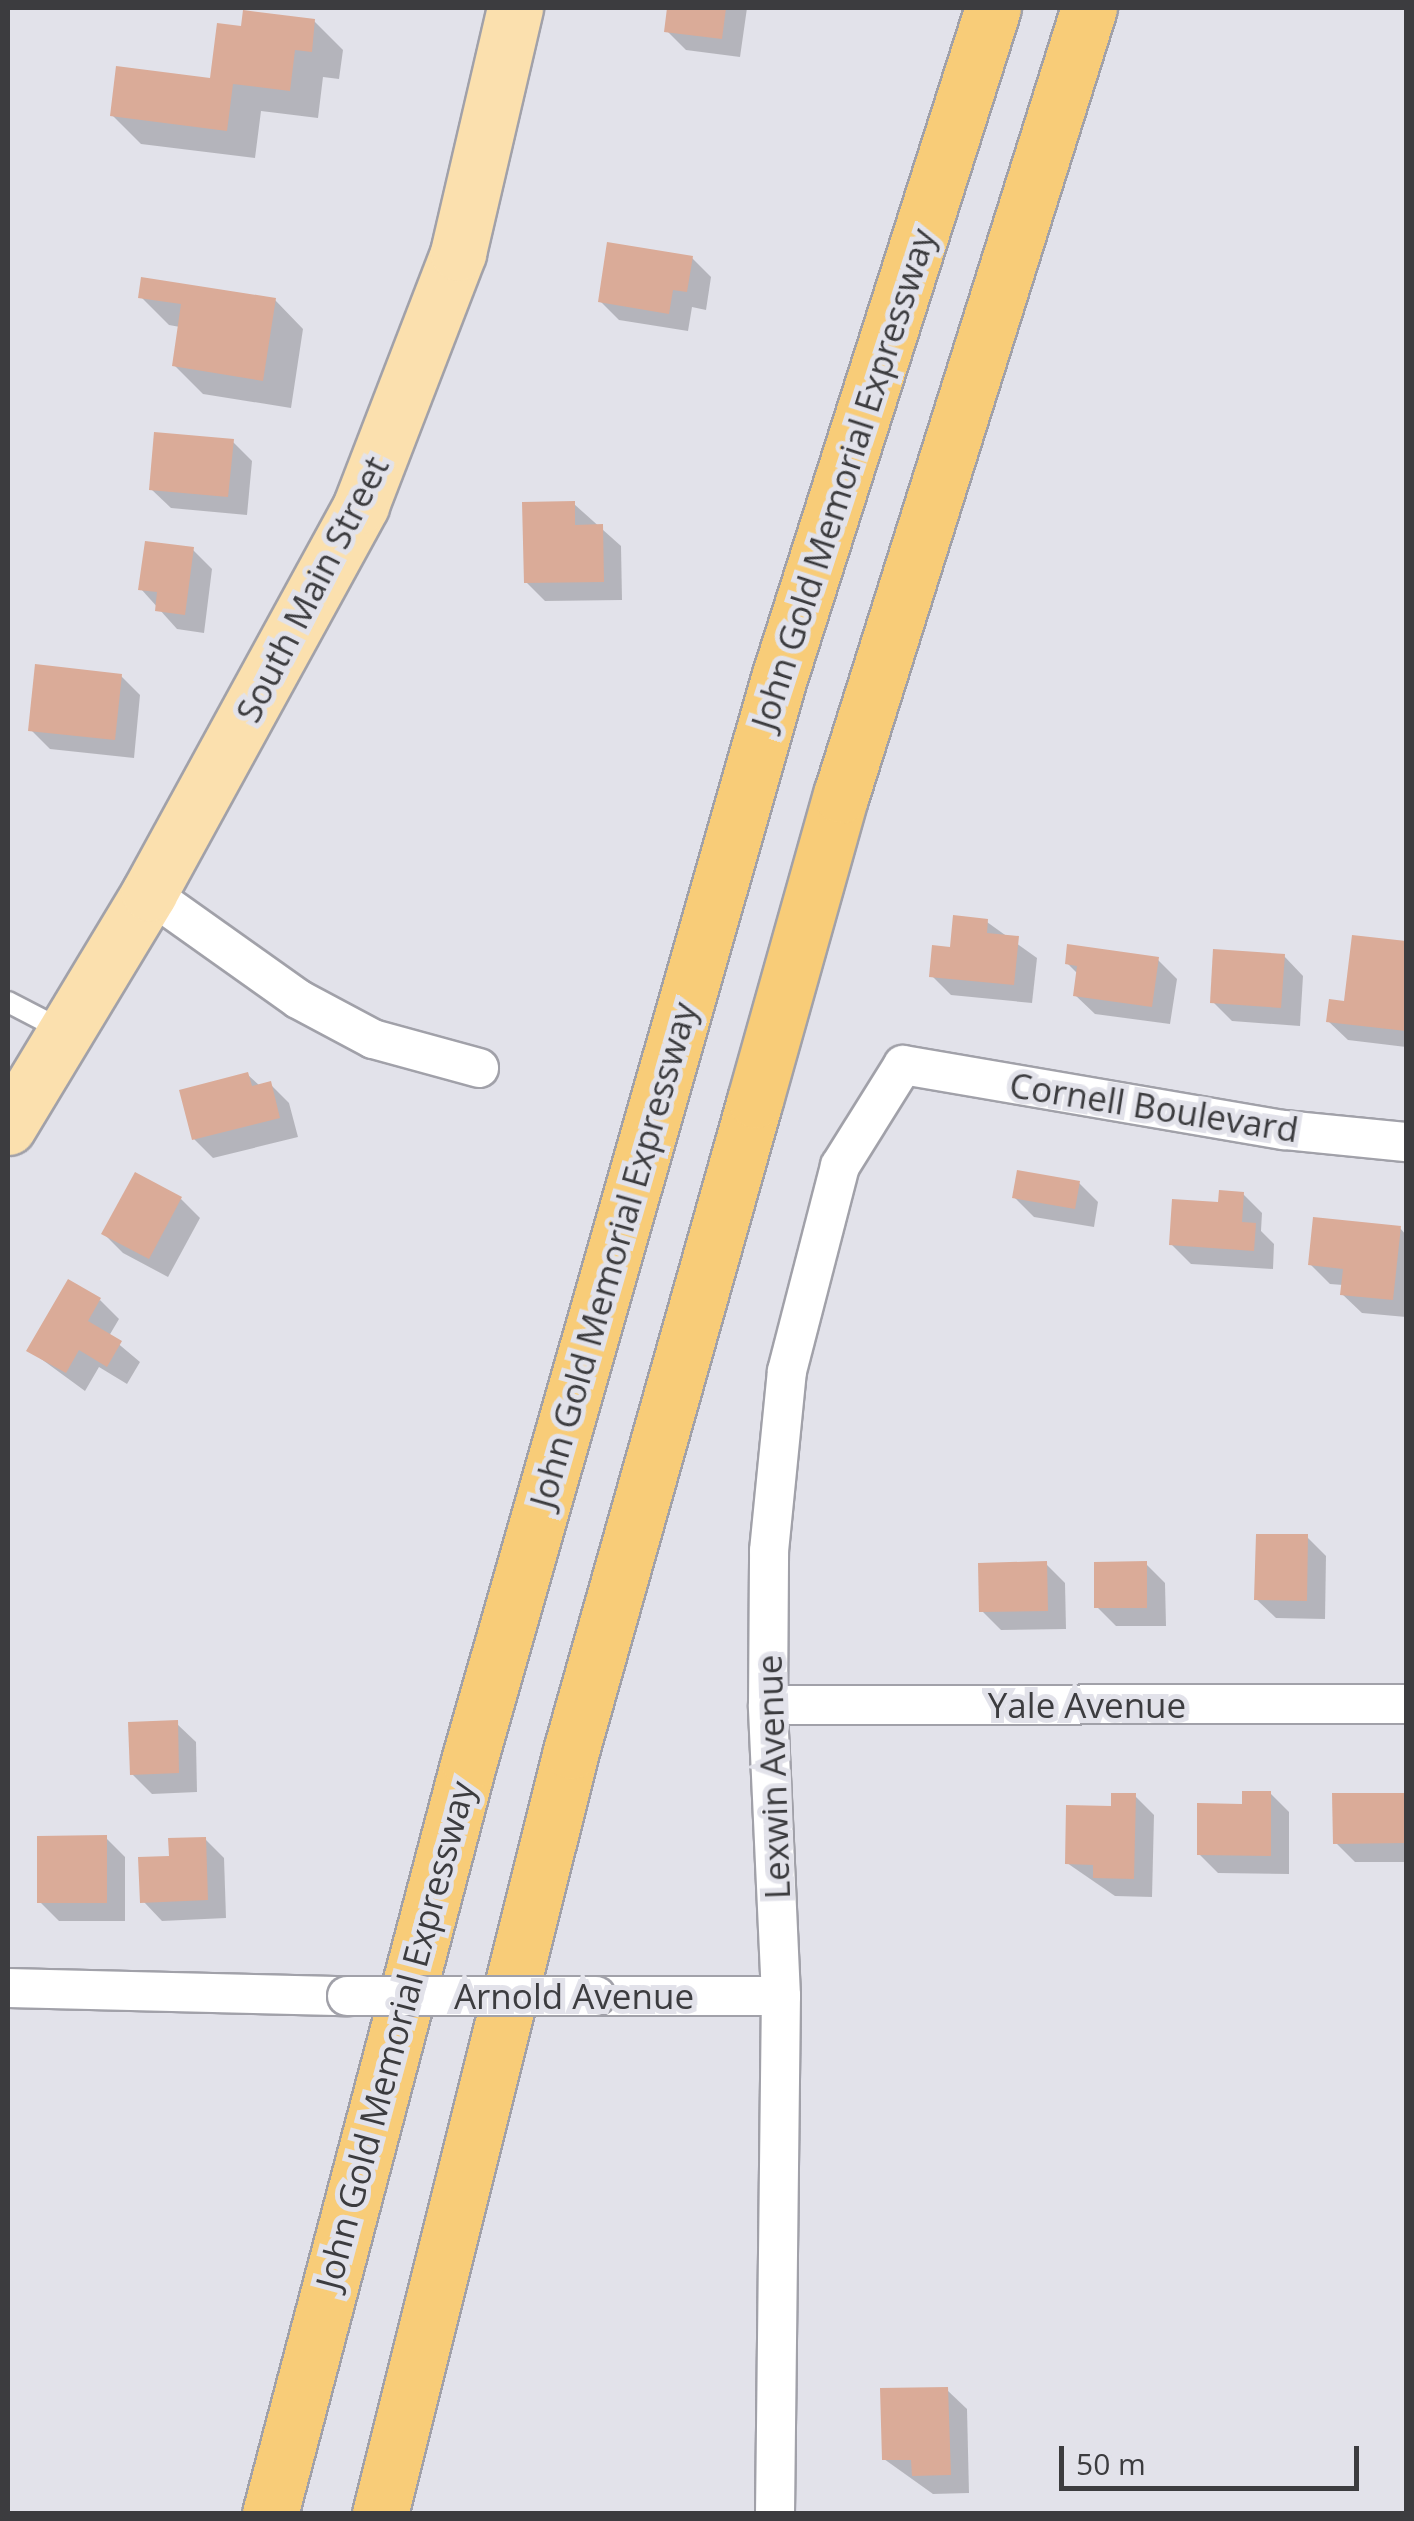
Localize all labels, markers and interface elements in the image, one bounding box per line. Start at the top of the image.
street label: John Gold Memorial Expressway [742,223,944,735]
street label: South Main Street [227,449,397,729]
street label: John Gold Memorial Expressway [521,997,705,1513]
street label: Cornell Boulevard [1007,1063,1301,1151]
street label: Lexwin Avenue [748,1654,798,1900]
street label: Yale Avenue [988,1684,1186,1726]
street label: John Gold Memorial Expressway [307,1776,483,2294]
street label: Arnold Avenue [454,1975,694,2017]
scale bar [1064,2426,1364,2488]
text: 50 m [1076,2443,1146,2484]

